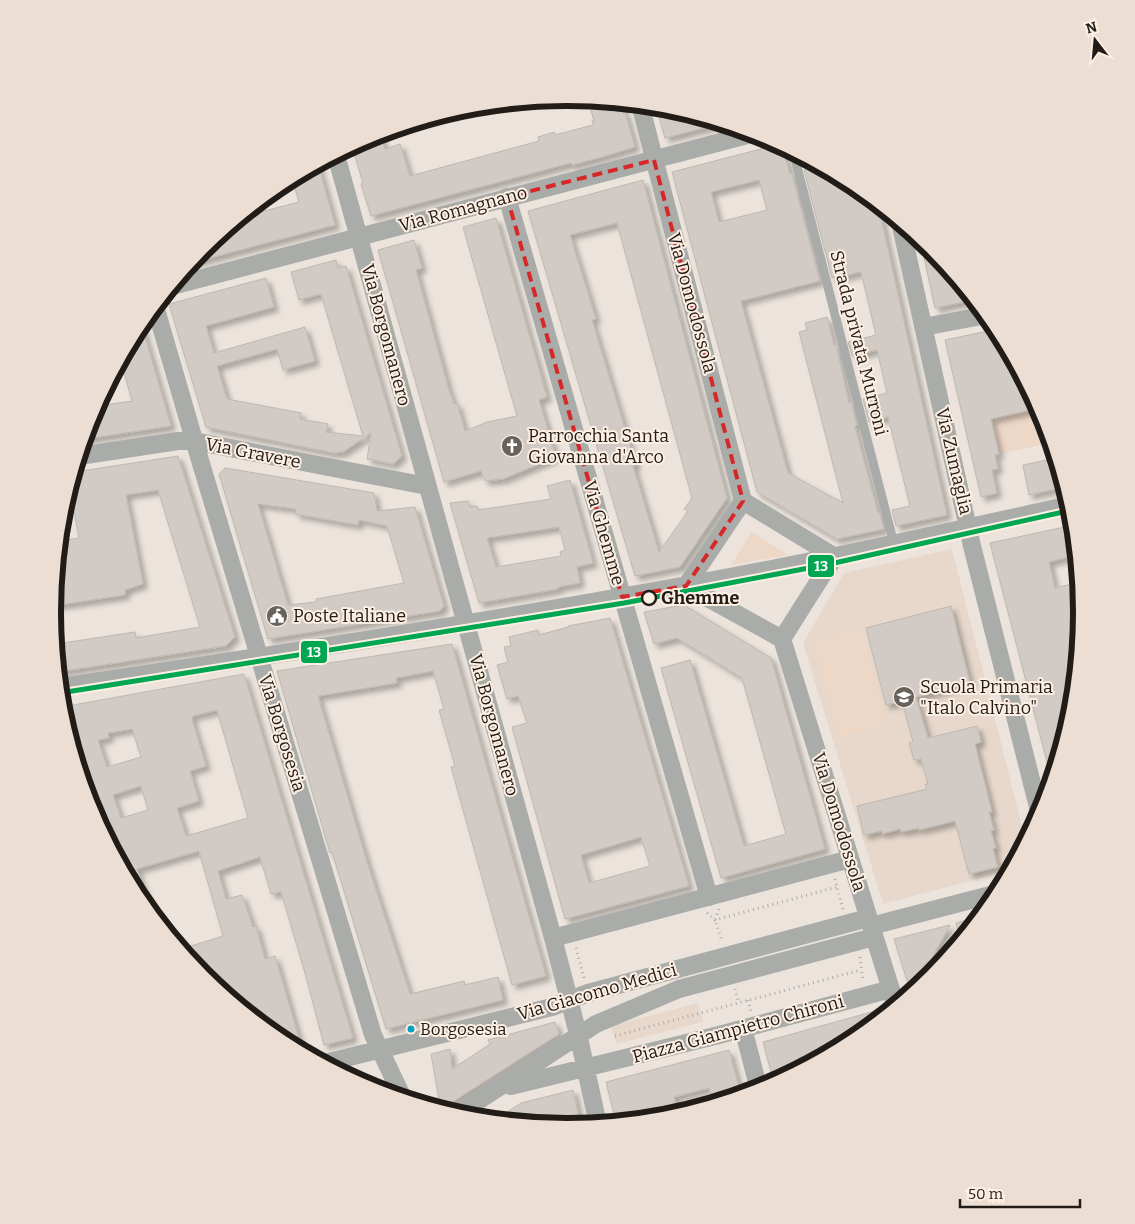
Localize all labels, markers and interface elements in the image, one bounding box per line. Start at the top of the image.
north arrow [1070,15,1120,65]
text: N [1084,18,1099,38]
street label: Via Romagnano [396,181,530,237]
street label: Via Domodossola [663,230,721,376]
street label: Strada privata Murroni [825,248,893,438]
street label: Via Borgomanero [356,262,416,408]
street label: Via Zumaglia [931,405,977,517]
place label: Parrocchia Santa Giovanna d'Arco [528,425,669,468]
street label: Via Gravere [203,433,303,473]
church icon: Parrocchia Santa Giovanna d'Arco [500,434,524,458]
street label: Via Ghemme [578,478,630,588]
line badge: 13 [807,554,835,578]
text: 13 [814,558,828,575]
place label: Ghemme [661,587,739,609]
marker: Ghemme [641,590,657,606]
public building icon: Poste Italiane [265,604,289,628]
place label: Poste Italiane [293,605,406,627]
line badge: 13 [300,640,328,664]
text: 13 [307,644,321,661]
street label: Via Borgomanero [464,652,524,798]
street label: Via Borgosesia [254,672,310,795]
place label: Scuola Primaria "Italo Calvino" [920,676,1053,719]
school or university icon: Scuola Primaria "Italo Calvino" [892,685,916,709]
street label: Via Domodossola [807,750,871,894]
street label: Via Giacomo Medici [515,959,679,1025]
street label: Piazza Giampietro Chironi [630,990,846,1068]
place label: Borgosesia [420,1019,506,1040]
marker: Borgosesia [406,1024,416,1034]
scale bar [960,1176,1080,1208]
text: 50 m [968,1185,1004,1203]

